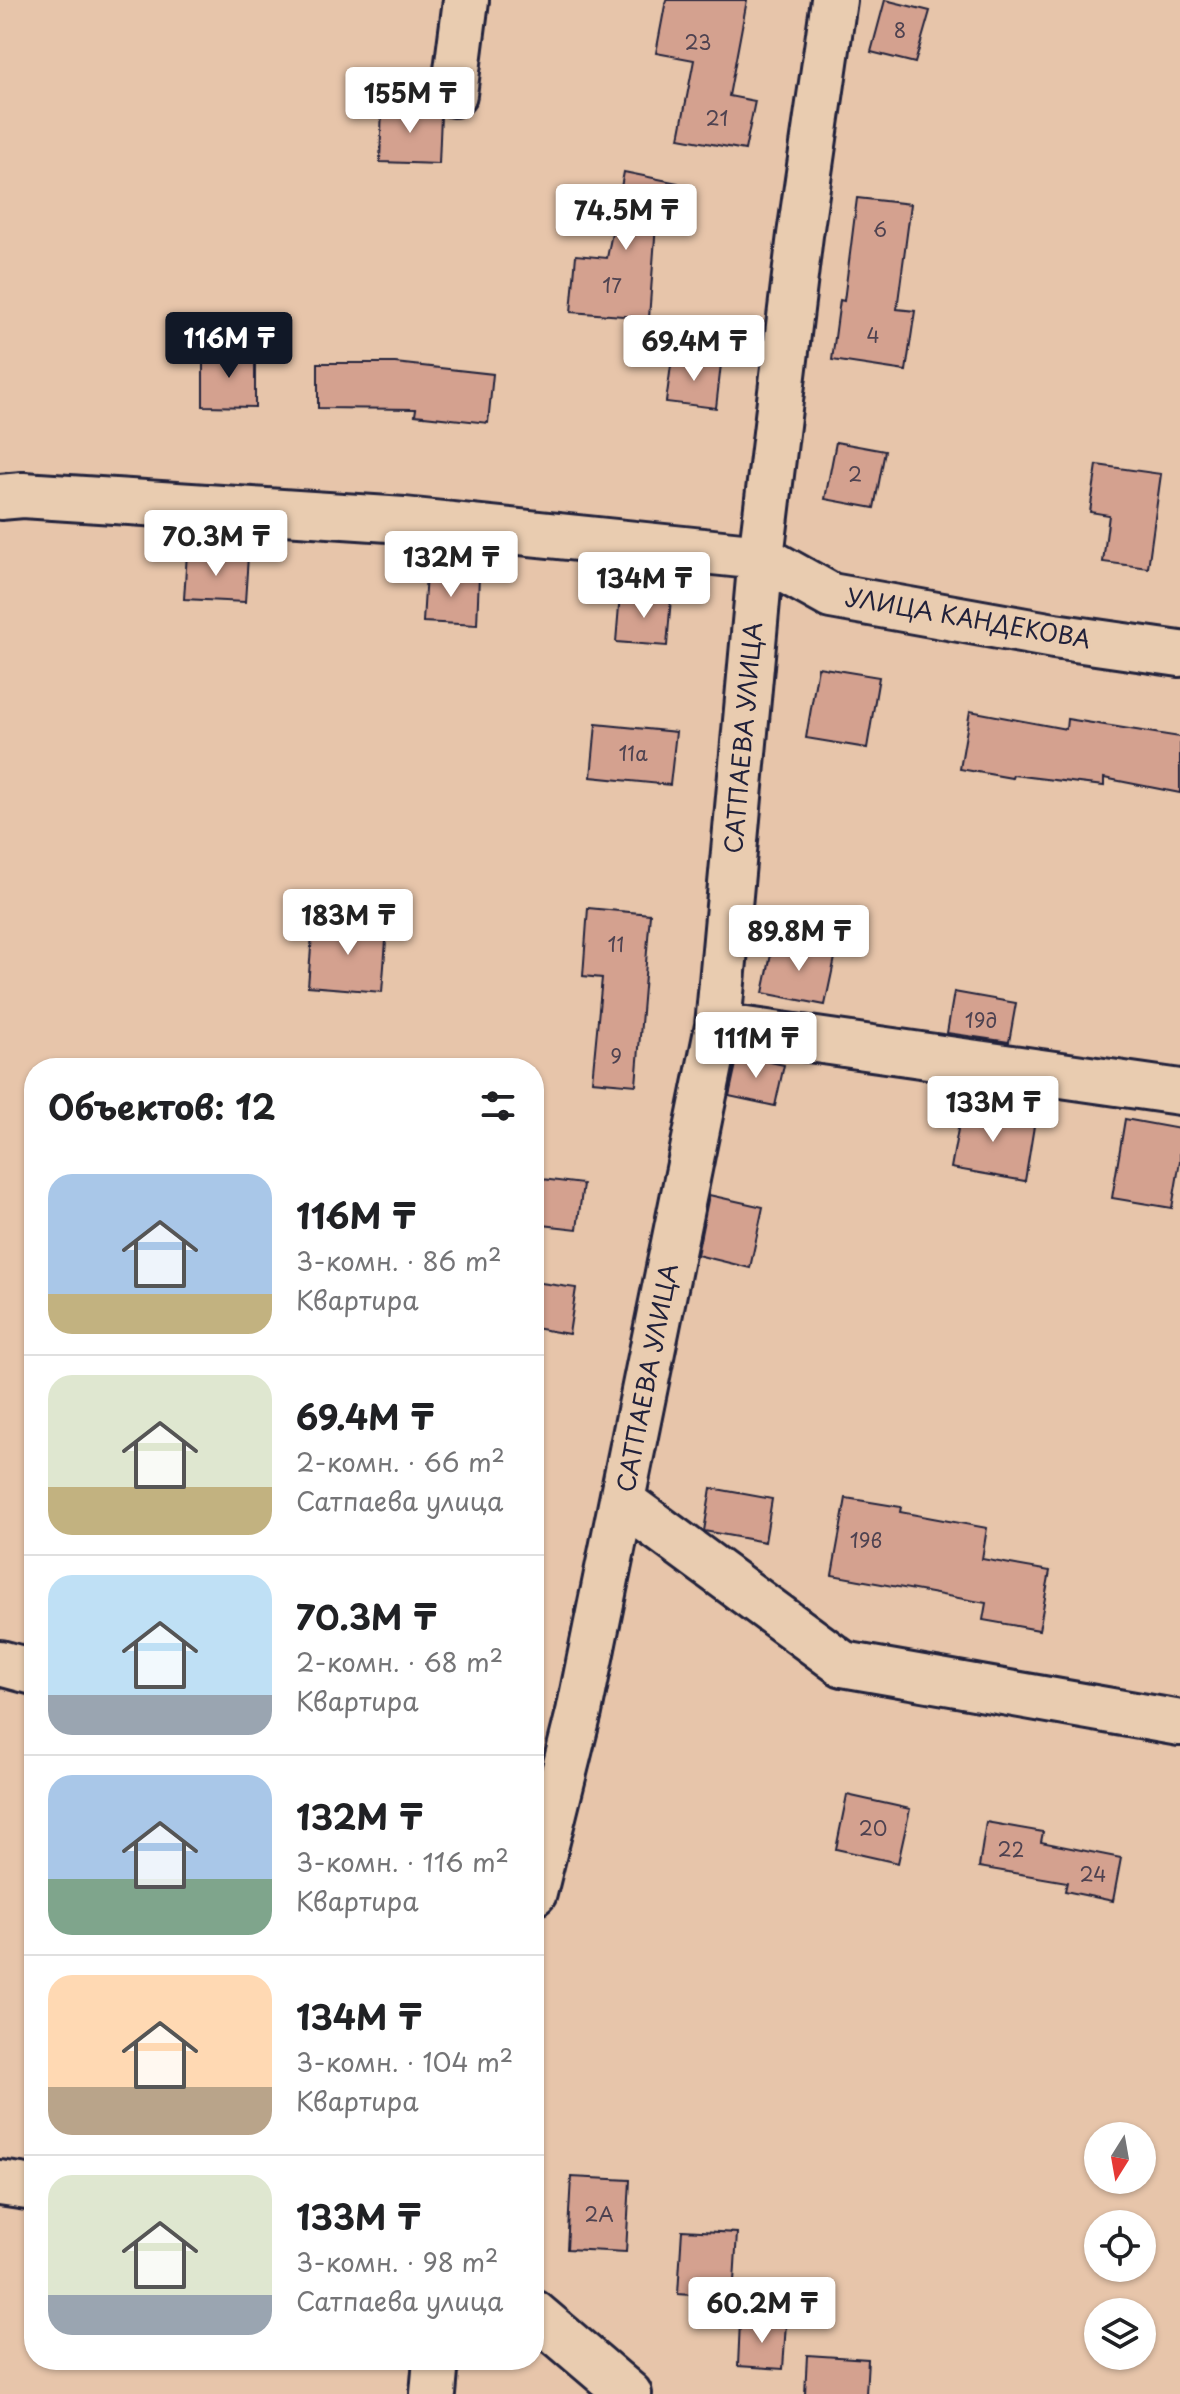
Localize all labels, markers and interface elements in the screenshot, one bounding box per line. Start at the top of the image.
house number: 8 [894,15,906,45]
house number: 23 [684,27,712,57]
pin: 155M ₸ [345,67,475,135]
text: 155M ₸ [363,73,457,112]
house number: 21 [705,103,729,133]
pin: 74.5M ₸ [552,184,700,252]
text: 74.5M ₸ [574,190,678,229]
house number: 6 [873,214,887,244]
house number: 17 [602,270,622,300]
pin: 116M ₸ [164,312,294,380]
pin: 69.4M ₸ [620,315,768,383]
text: 116M ₸ [183,318,275,357]
house number: 4 [866,320,880,350]
text: 69.4M ₸ [641,321,747,360]
house number: 2 [848,459,862,489]
pin: 70.3M ₸ [142,510,290,578]
text: 70.3M ₸ [162,516,270,555]
pin: 132M ₸ [386,531,516,599]
text: 132M ₸ [403,537,499,576]
pin: 134M ₸ [579,552,709,620]
text: 134M ₸ [596,558,692,597]
street label: УЛИЦА КАНДЕКОВА [843,578,1094,656]
street label: САТПАЕВА УЛИЦА [714,621,770,855]
house number: 11а [618,738,648,768]
pin: 183M ₸ [283,889,413,957]
text: 183M ₸ [301,895,395,934]
pin: 89.8M ₸ [725,905,873,973]
text: 89.8M ₸ [747,911,851,950]
house number: 11 [608,929,624,959]
house number: 19д [965,1005,997,1035]
pin: 111M ₸ [691,1012,821,1080]
text: 111M ₸ [714,1018,798,1057]
house number: 9 [610,1041,622,1071]
pin: 133M ₸ [928,1076,1058,1144]
text: Объектов: 12 [48,1080,275,1132]
text: 133M ₸ [945,1082,1041,1121]
icon: filters [476,1084,520,1128]
text: 116M ₸ [296,1189,415,1241]
icon: home [112,1206,208,1302]
text: 3-комн. · 86 m² [296,1241,502,1280]
street label: САТПАЕВА УЛИЦА [606,1260,686,1495]
text: Квартира [296,1280,419,1319]
text: 69.4M ₸ [296,1390,434,1442]
icon: home [112,1407,208,1503]
text: 2-комн. · 66 m² [296,1442,505,1481]
text: Сатпаева улица [296,1481,503,1520]
house number: 19в [850,1525,882,1555]
text: 70.3M ₸ [296,1590,436,1642]
icon: home [112,1607,208,1703]
text: 2-комн. · 68 m² [296,1642,503,1681]
text: Квартира [296,1681,419,1720]
text: 132M ₸ [296,1790,422,1842]
icon: home [112,1807,208,1903]
house number: 20 [859,1813,887,1843]
house number: 22 [998,1834,1024,1864]
text: 3-комн. · 116 m² [296,1842,509,1881]
house number: 24 [1080,1859,1106,1889]
text: Квартира [296,1881,419,1920]
text: 134M ₸ [296,1990,421,2042]
icon: home [112,2007,208,2103]
text: 3-комн. · 104 m² [296,2042,513,2081]
text: Квартира [296,2081,419,2120]
north arrow [1084,2122,1156,2194]
map controls [1084,2122,1156,2370]
text: 133M ₸ [296,2190,420,2242]
house number: 2А [584,2199,614,2229]
icon: home [112,2207,208,2303]
button: locate [1084,2210,1156,2282]
text: 3-комн. · 98 m² [296,2242,498,2281]
pin: 60.2M ₸ [688,2277,836,2345]
text: Сатпаева улица [296,2281,503,2320]
text: 60.2M ₸ [706,2283,818,2322]
button: layers [1084,2298,1156,2370]

